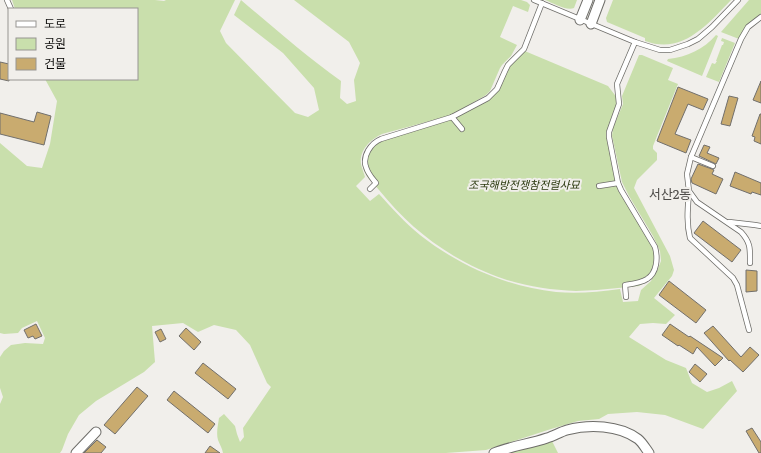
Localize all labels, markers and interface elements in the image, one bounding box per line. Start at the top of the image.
legend [8,8,138,80]
text: 도로 [44,14,66,32]
text: 공원 [44,34,66,52]
text: 건물 [44,54,66,72]
park label: 조국해방전쟁참전렬사묘 [468,176,581,192]
district label: 서산2동 [649,184,691,203]

